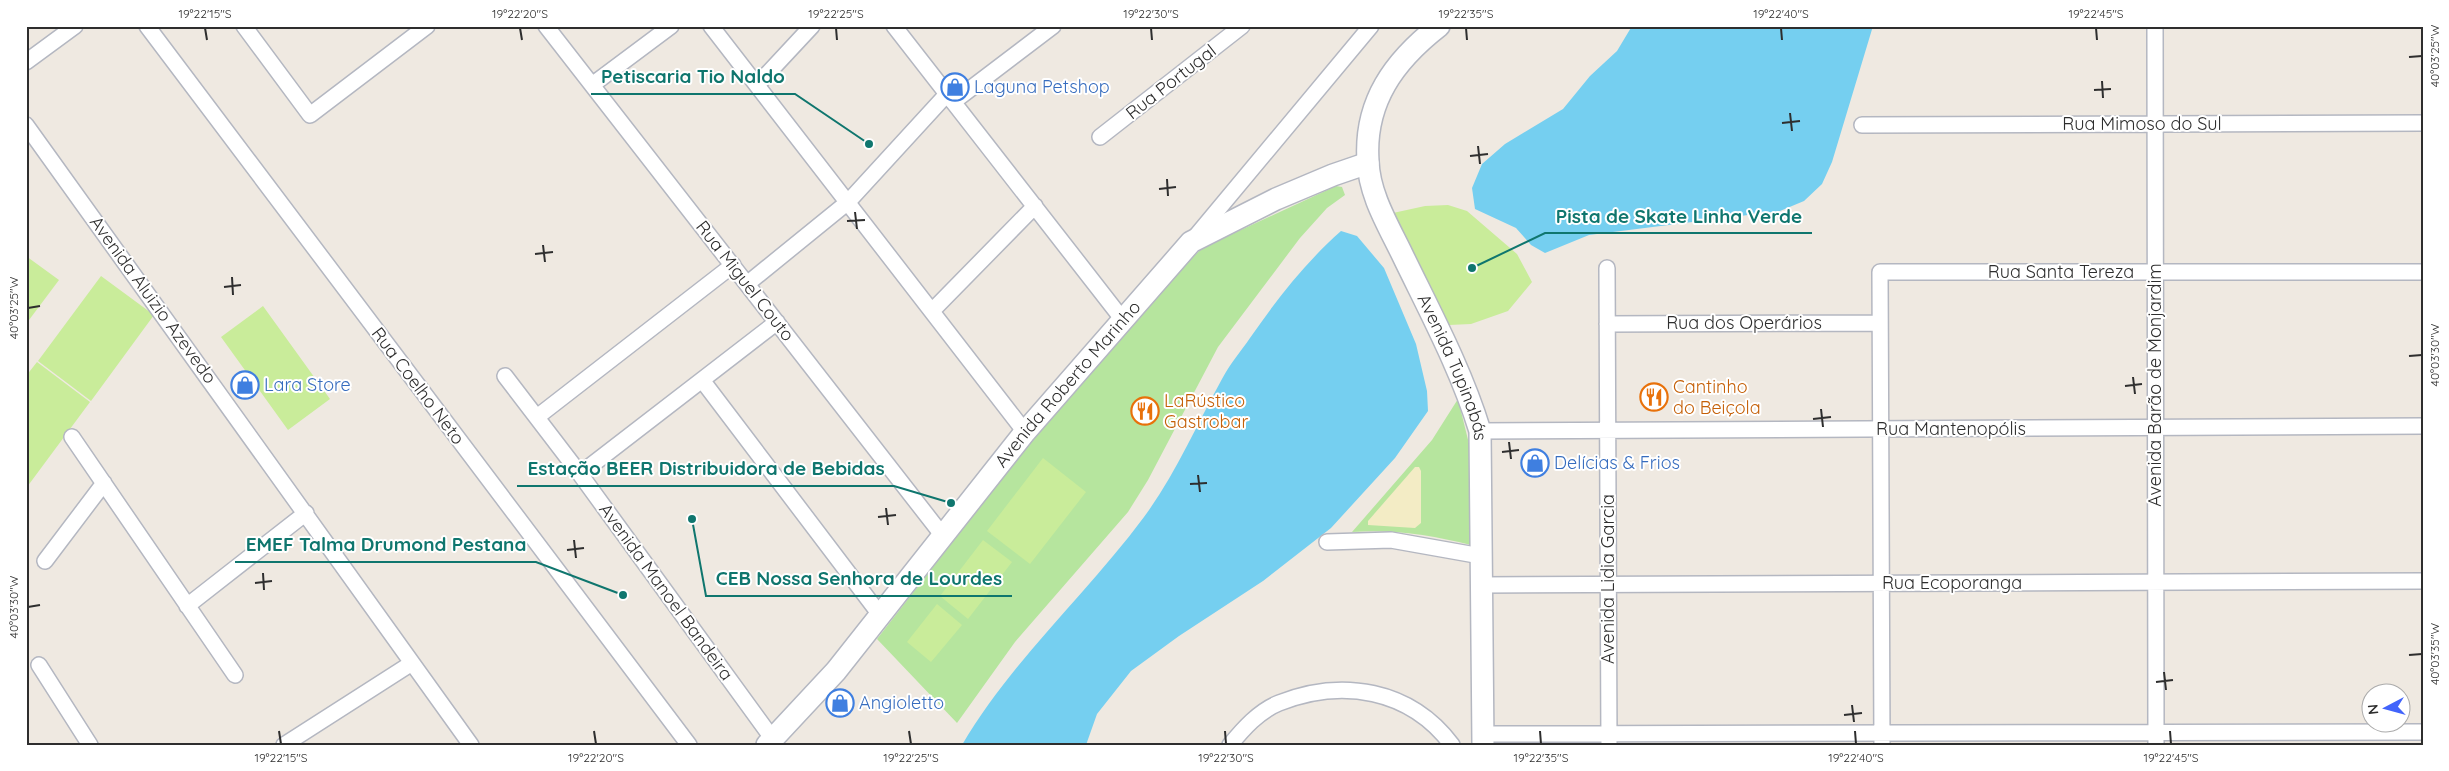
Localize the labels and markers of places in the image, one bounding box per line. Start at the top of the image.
callout: Petiscaria Tio Naldo [591,60,795,94]
shop icon: Laguna Petshop [940,72,970,102]
place label: Laguna Petshop [974,75,1110,98]
callout: Pista de Skate Linha Verde [1545,199,1812,233]
shop icon: Lara Store [230,370,260,400]
place label: Lara Store [264,373,351,396]
place label: Cantinho do Beiçola [1673,375,1761,419]
restaurant icon: Cantinho do Beiçola [1639,382,1669,412]
place label: LaRústico Gastrobar [1164,389,1248,433]
restaurant icon: LaRústico Gastrobar [1130,396,1160,426]
shop icon: Delícias & Frios [1520,448,1550,478]
place label: Delícias & Frios [1554,451,1680,474]
callout: Estação BEER Distribuidora de Bebidas [517,452,894,486]
callout: EMEF Talma Drumond Pestana [235,528,536,562]
callout: CEB Nossa Senhora de Lourdes [706,562,1012,596]
shop icon: Angioletto [825,688,855,718]
place label: Angioletto [859,691,944,714]

